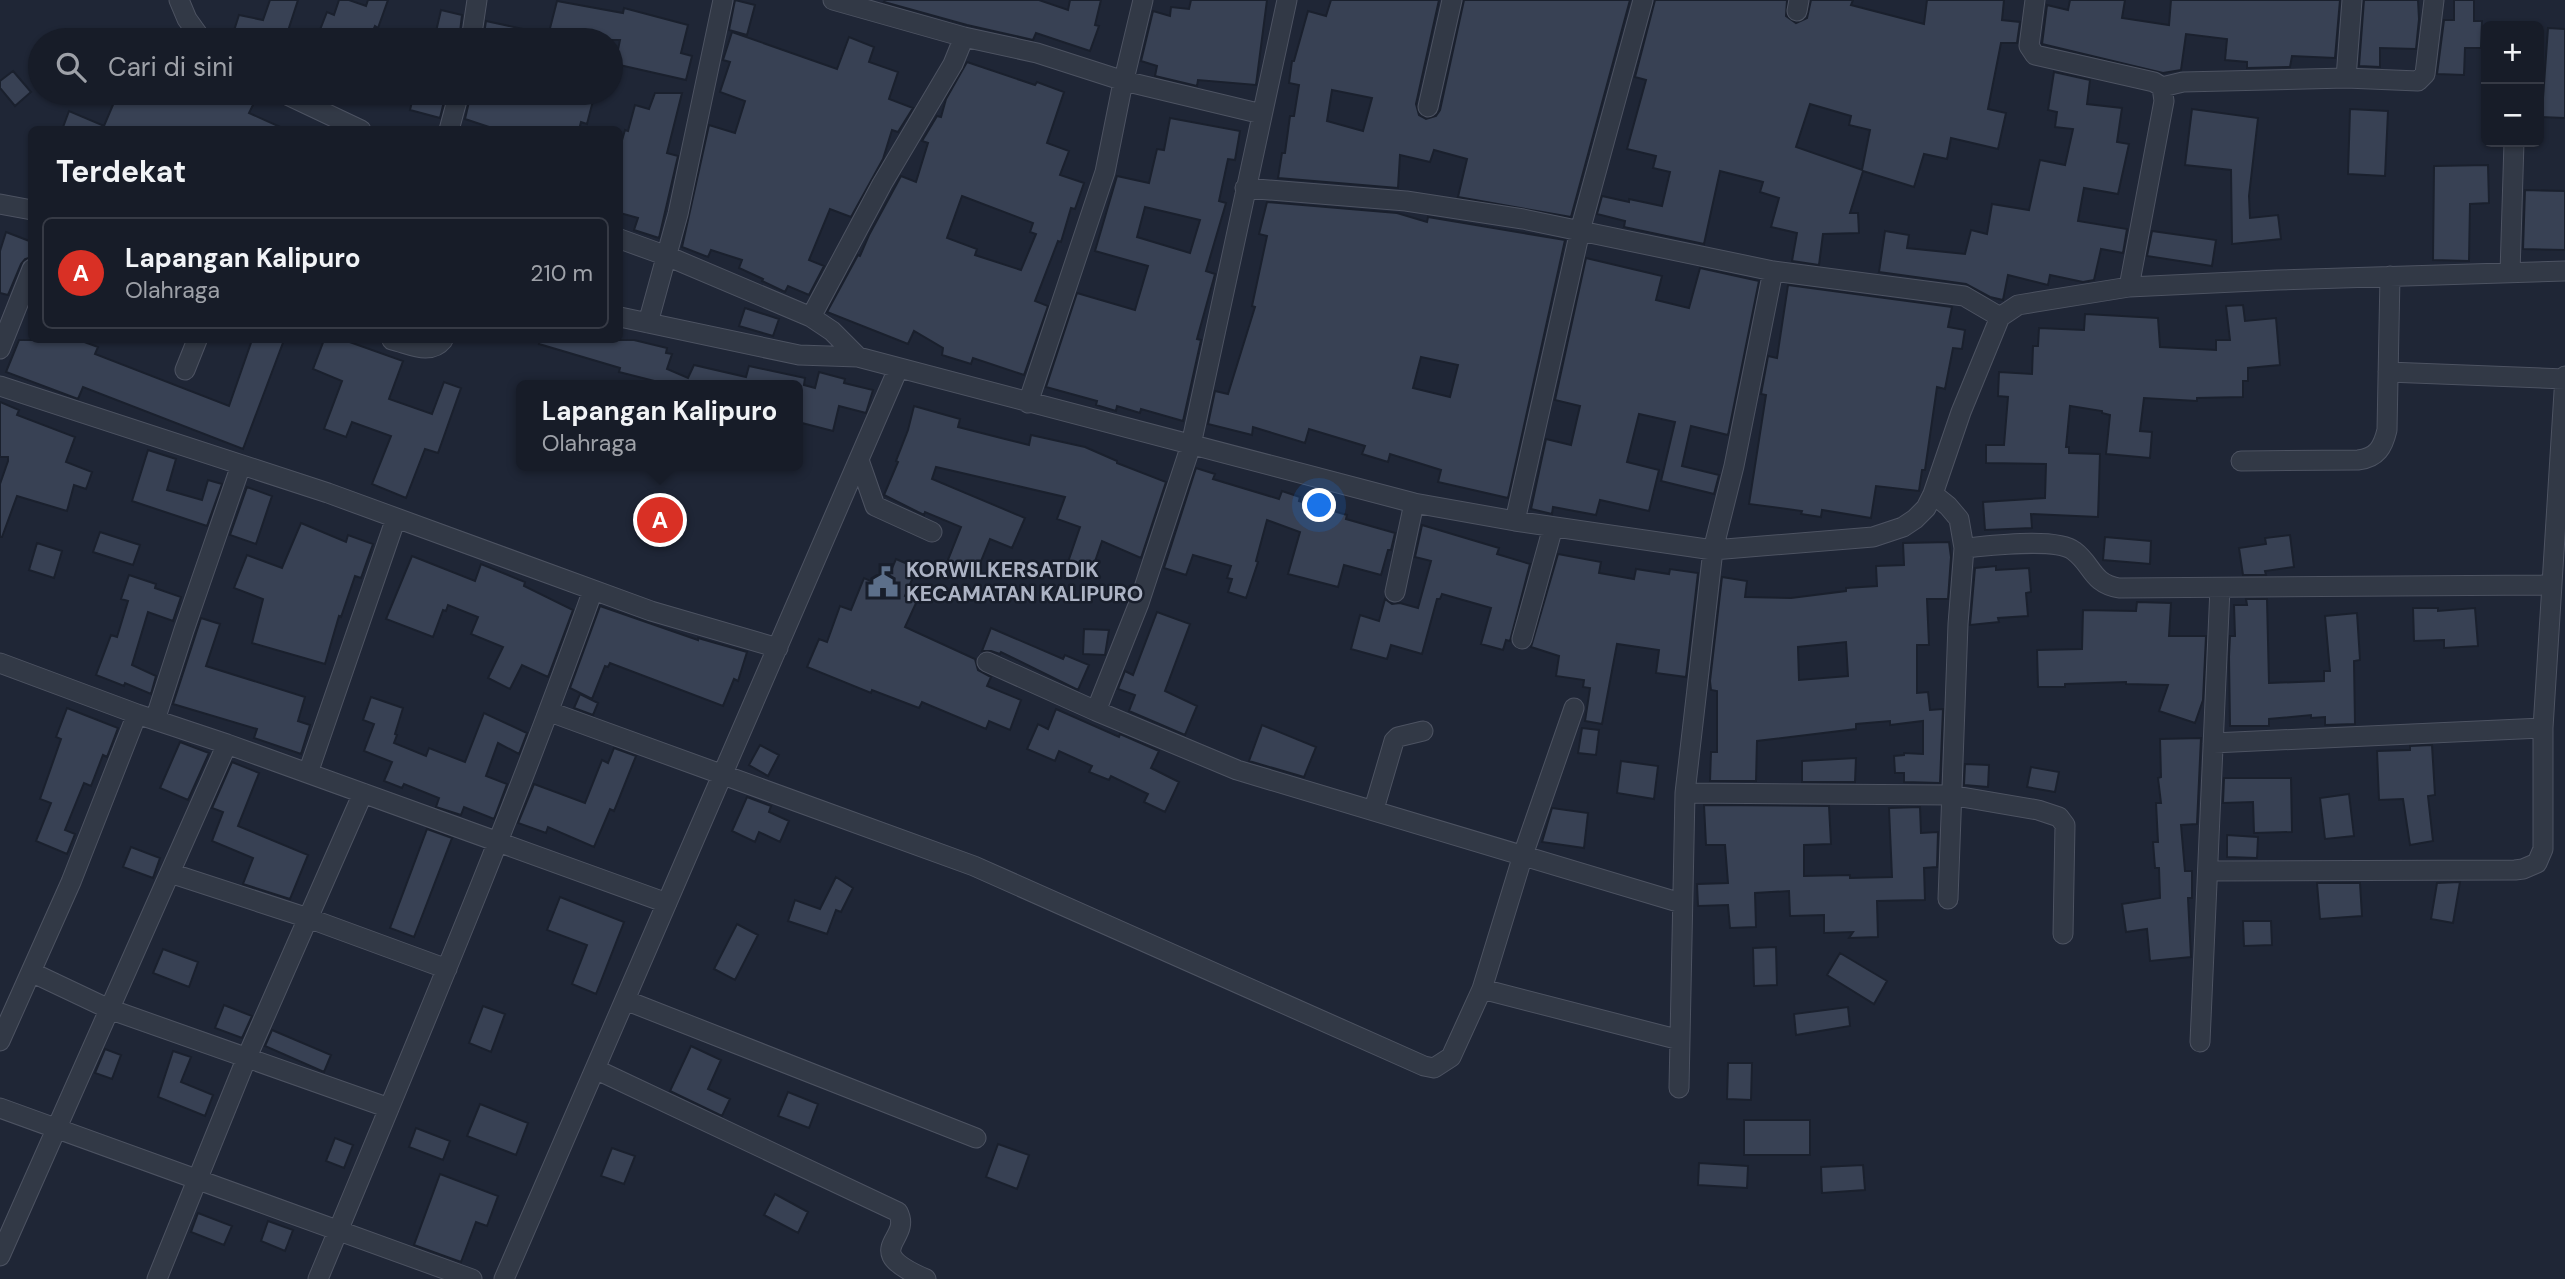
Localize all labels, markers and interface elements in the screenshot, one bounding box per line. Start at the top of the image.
map controls [2481,21,2544,147]
button: + [2481,21,2544,84]
search box [28,28,623,105]
icon: search [52,48,90,86]
text: Cari di sini [108,50,233,84]
button: − [2481,84,2544,147]
text: Terdekat [56,152,186,191]
text: Lapangan Kalipuro [125,241,361,275]
text: A [73,258,89,288]
text: 210 m [530,258,593,288]
text: Olahraga [125,275,220,305]
popup [516,380,803,471]
text: Lapangan Kalipuro [542,394,777,428]
text: Olahraga [542,428,637,458]
your location [1302,488,1336,522]
pin: A [637,494,683,546]
place label: KORWILKERSATDIK KECAMATAN KALIPURO [906,556,1143,608]
public building icon: KORWILKERSATDIK KECAMATAN KALIPURO [866,565,900,599]

